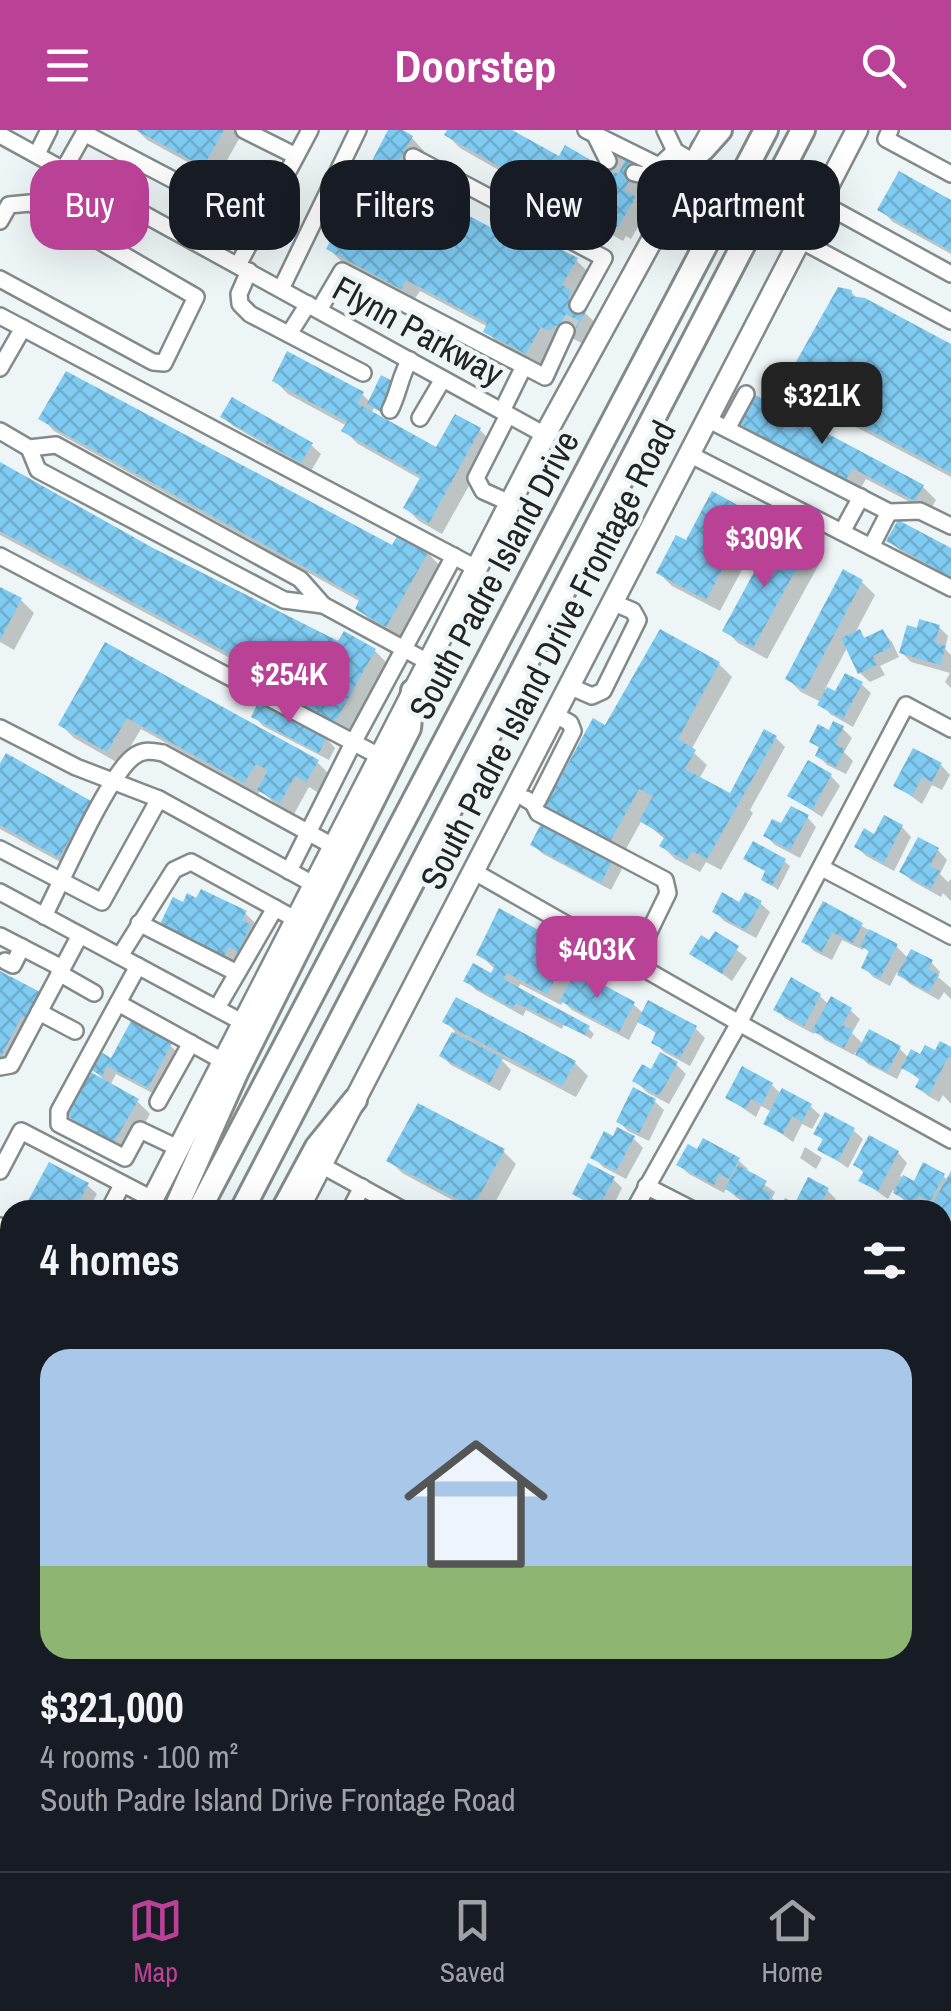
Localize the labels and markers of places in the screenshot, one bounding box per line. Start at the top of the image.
pin: $321K [752,362,892,447]
pin: $309K [694,505,834,590]
pin: $254K [219,641,359,726]
pin: $403K [527,916,667,1001]

